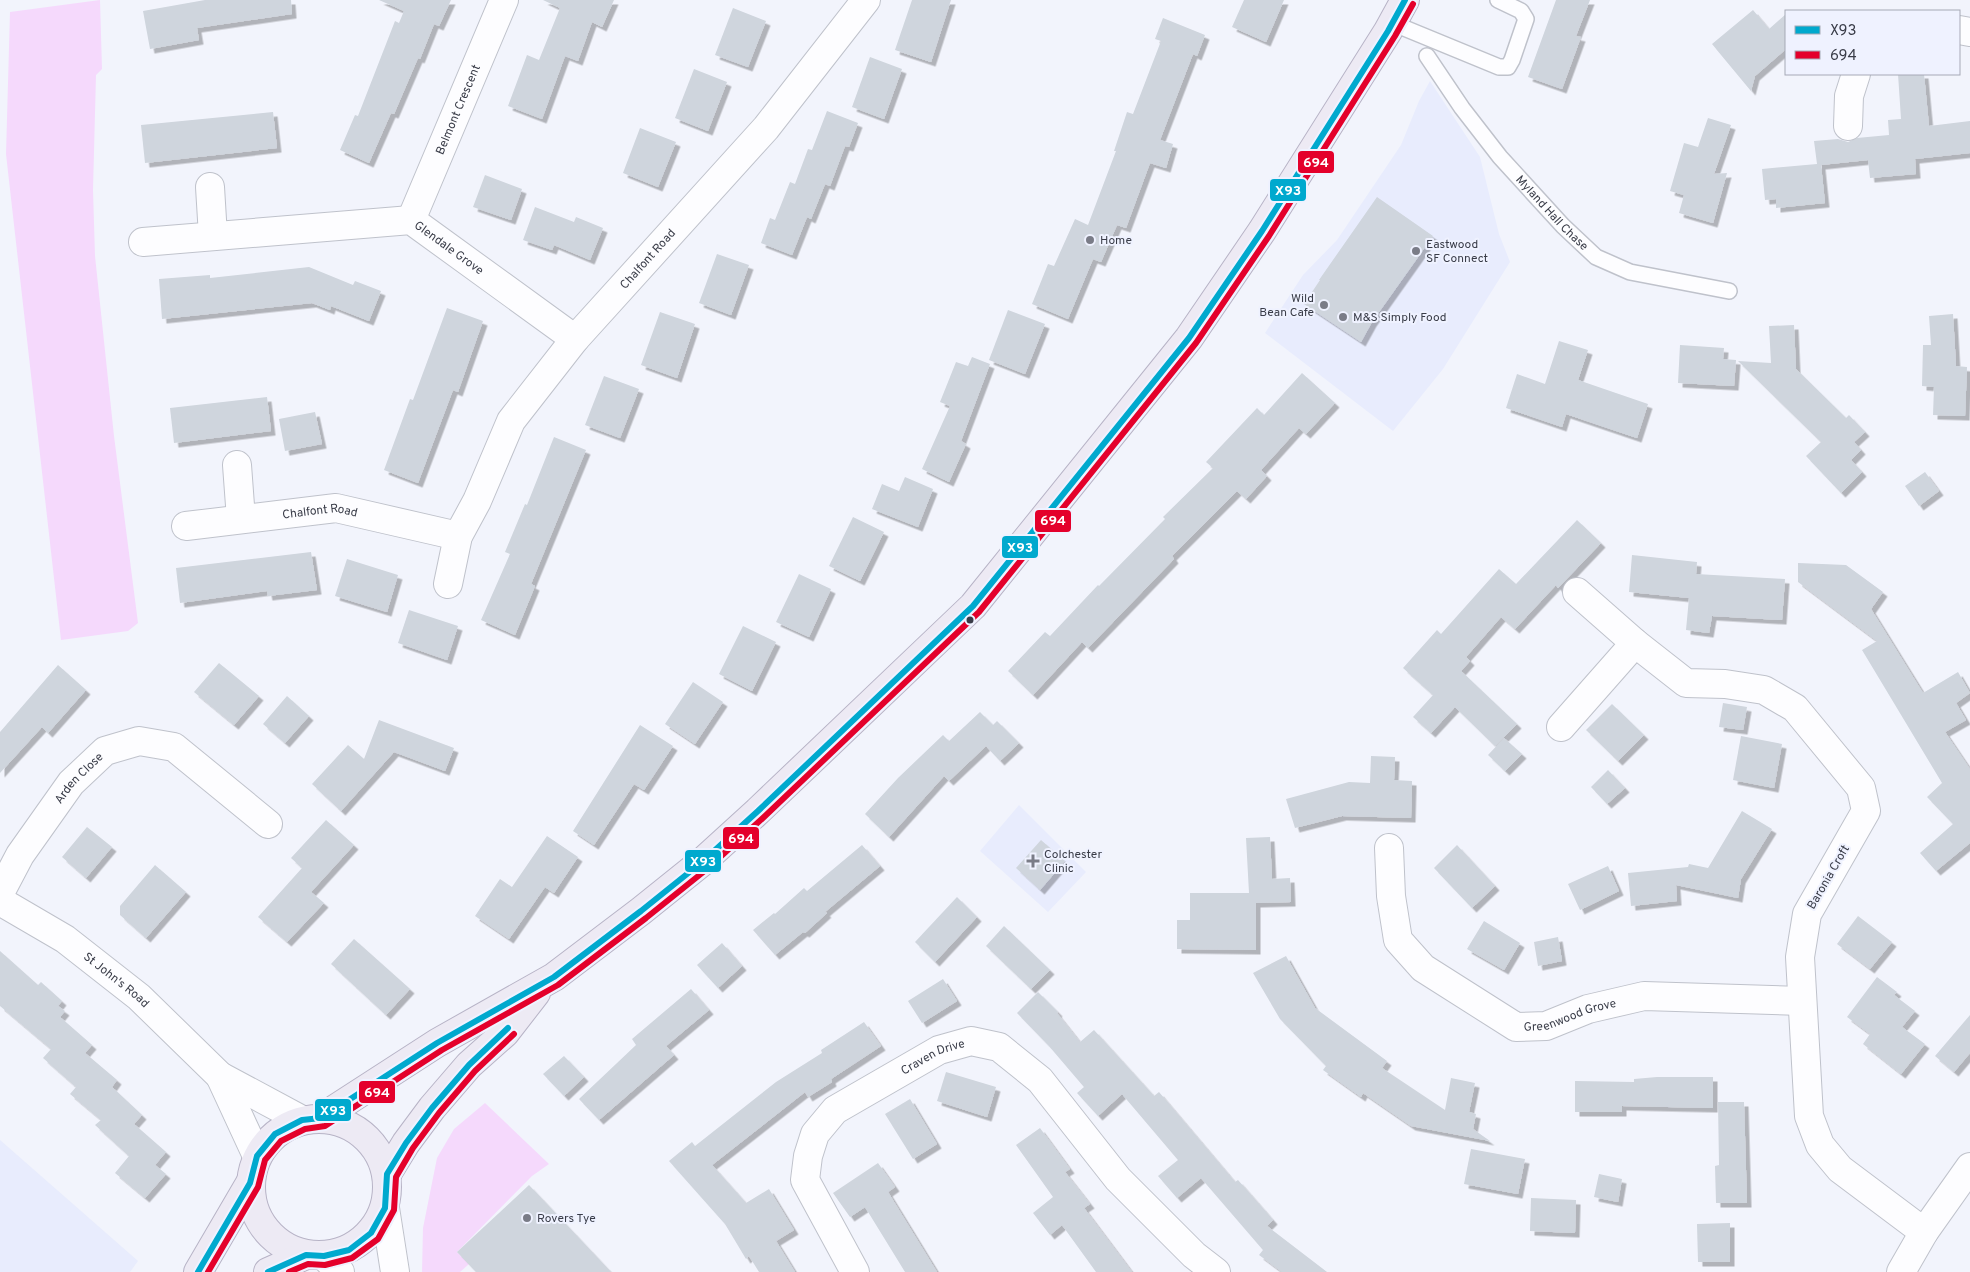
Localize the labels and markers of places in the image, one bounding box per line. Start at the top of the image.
place label: Home [1100,233,1132,249]
marker: Home [1084,234,1096,246]
place label: Eastwood SF Connect [1426,237,1488,267]
marker: Eastwood SF Connect [1410,245,1422,257]
place label: Wild Bean Cafe [1259,291,1314,321]
marker: Wild Bean Cafe [1318,299,1330,311]
place label: M&S Simply Food [1353,310,1447,326]
marker: M&S Simply Food [1337,311,1349,323]
unlabelled marker [965,615,975,625]
place label: Colchester Clinic [1044,847,1102,877]
marker: Colchester Clinic [1026,854,1040,868]
place label: Rovers Tye [537,1211,596,1227]
marker: Rovers Tye [521,1212,533,1224]

